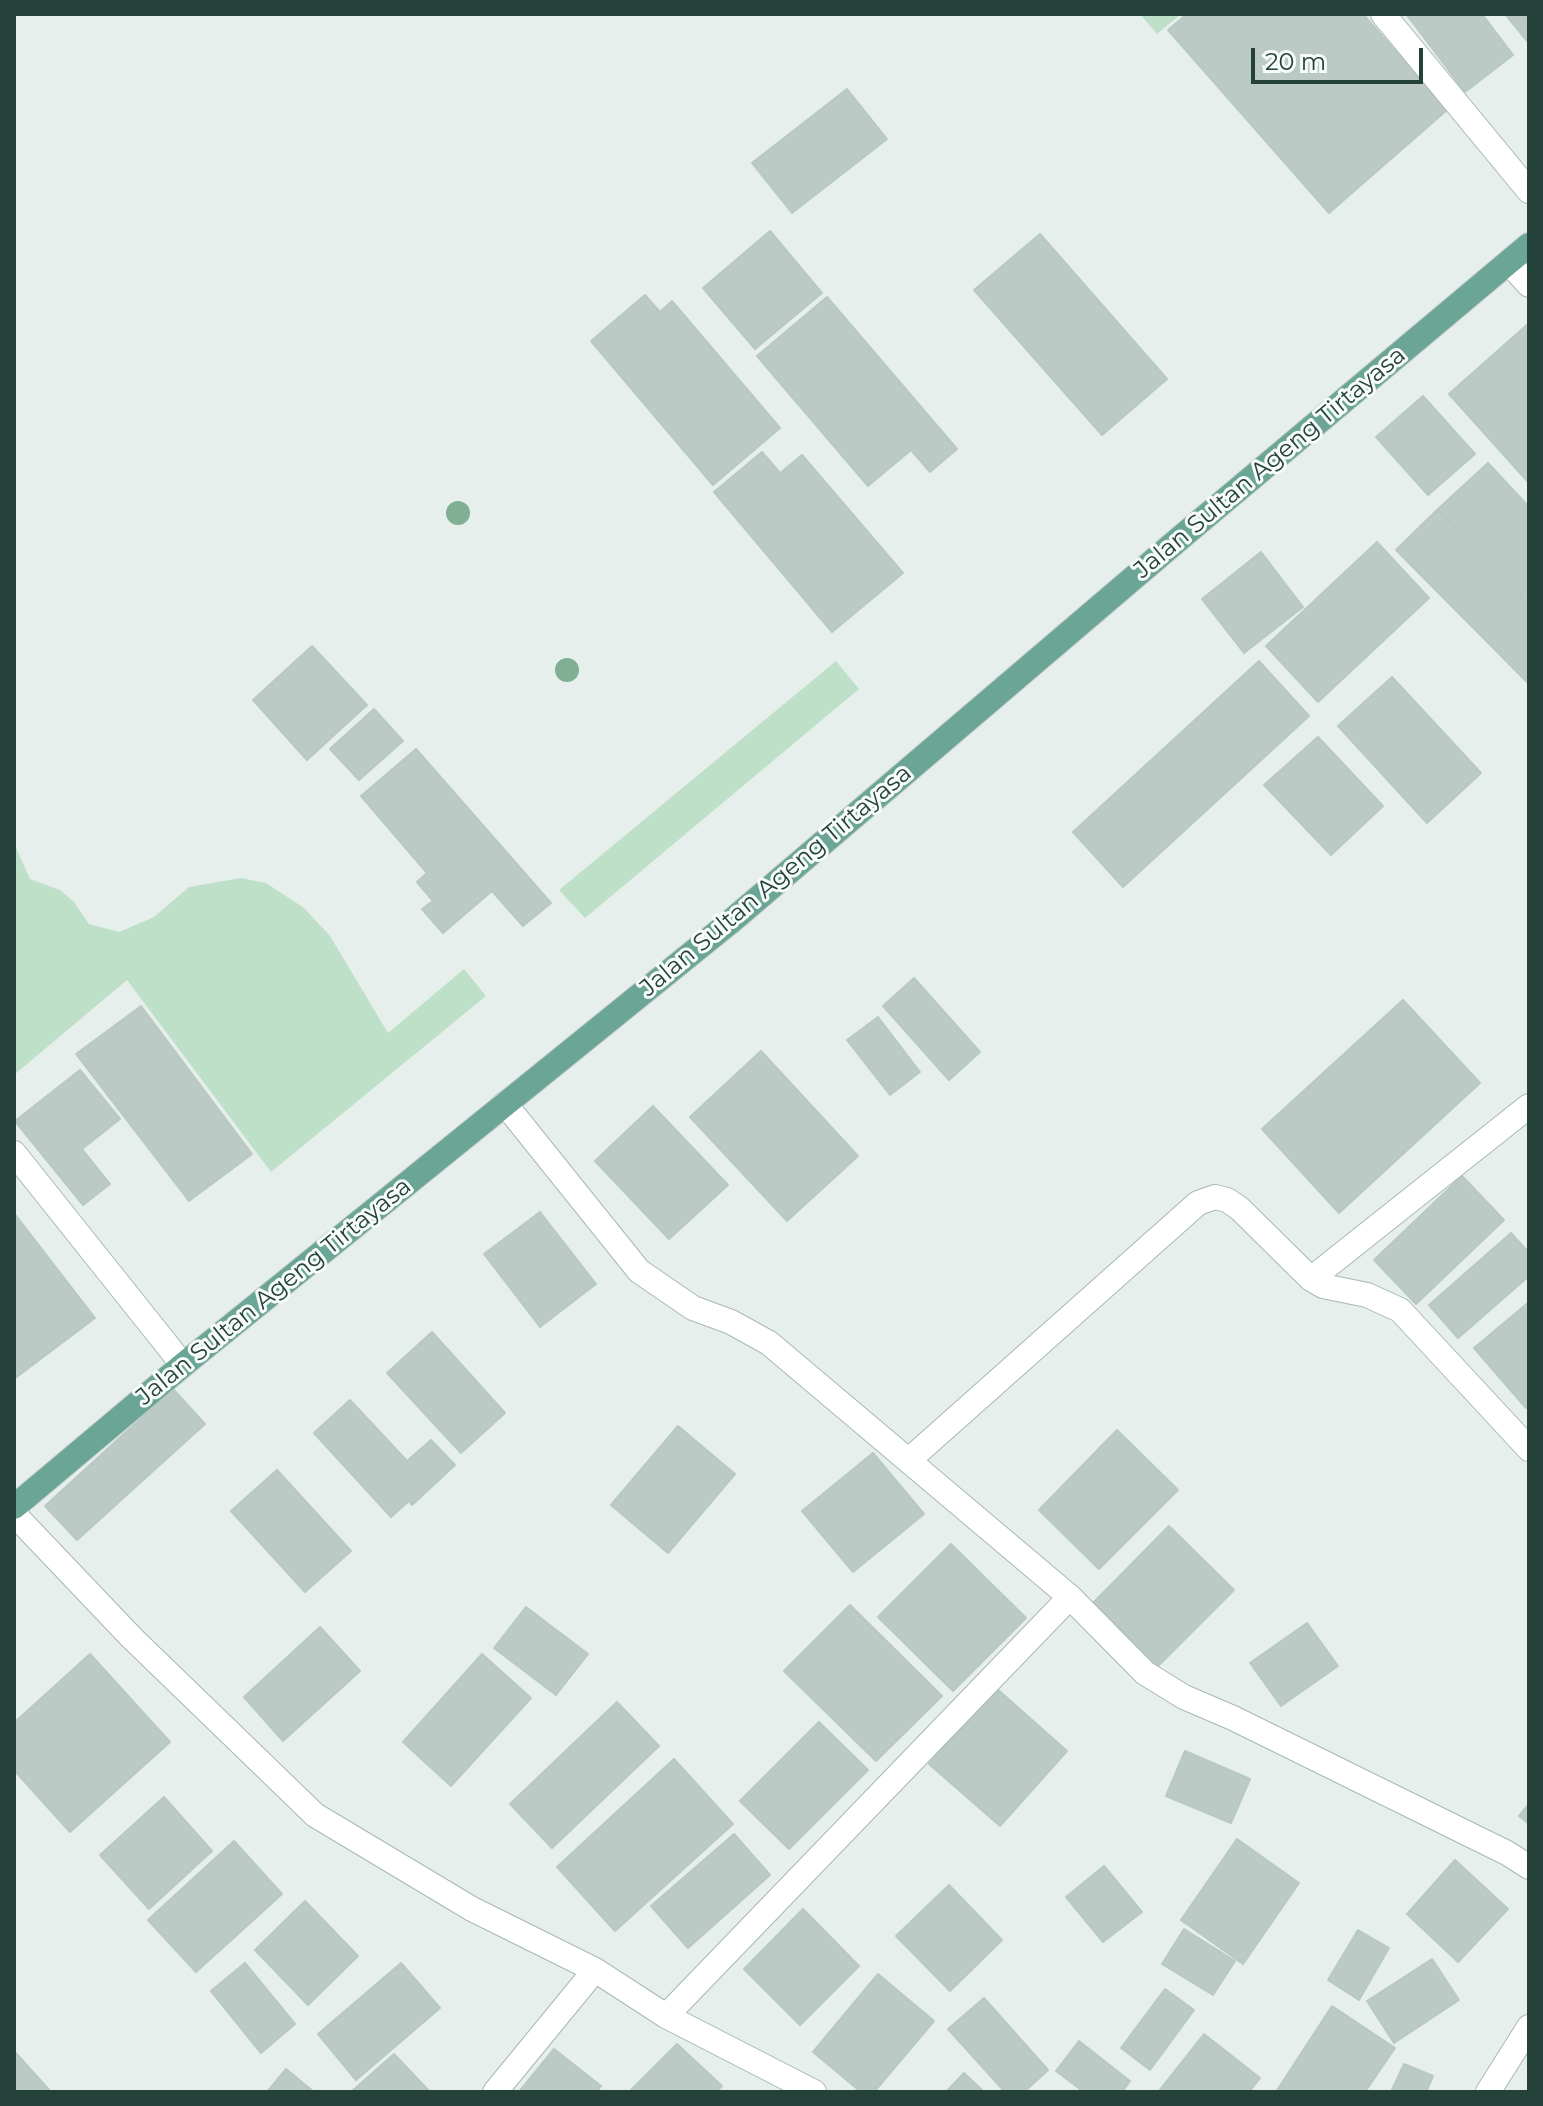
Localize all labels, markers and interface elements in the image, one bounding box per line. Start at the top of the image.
scale bar [1255,32,1427,82]
text: 20 m [1265,47,1326,76]
street label: Jalan Sultan Ageng Tirtayasa [1129,341,1411,585]
street label: Jalan Sultan Ageng Tirtayasa [635,759,917,1003]
street label: Jalan Sultan Ageng Tirtayasa [131,1172,417,1412]

